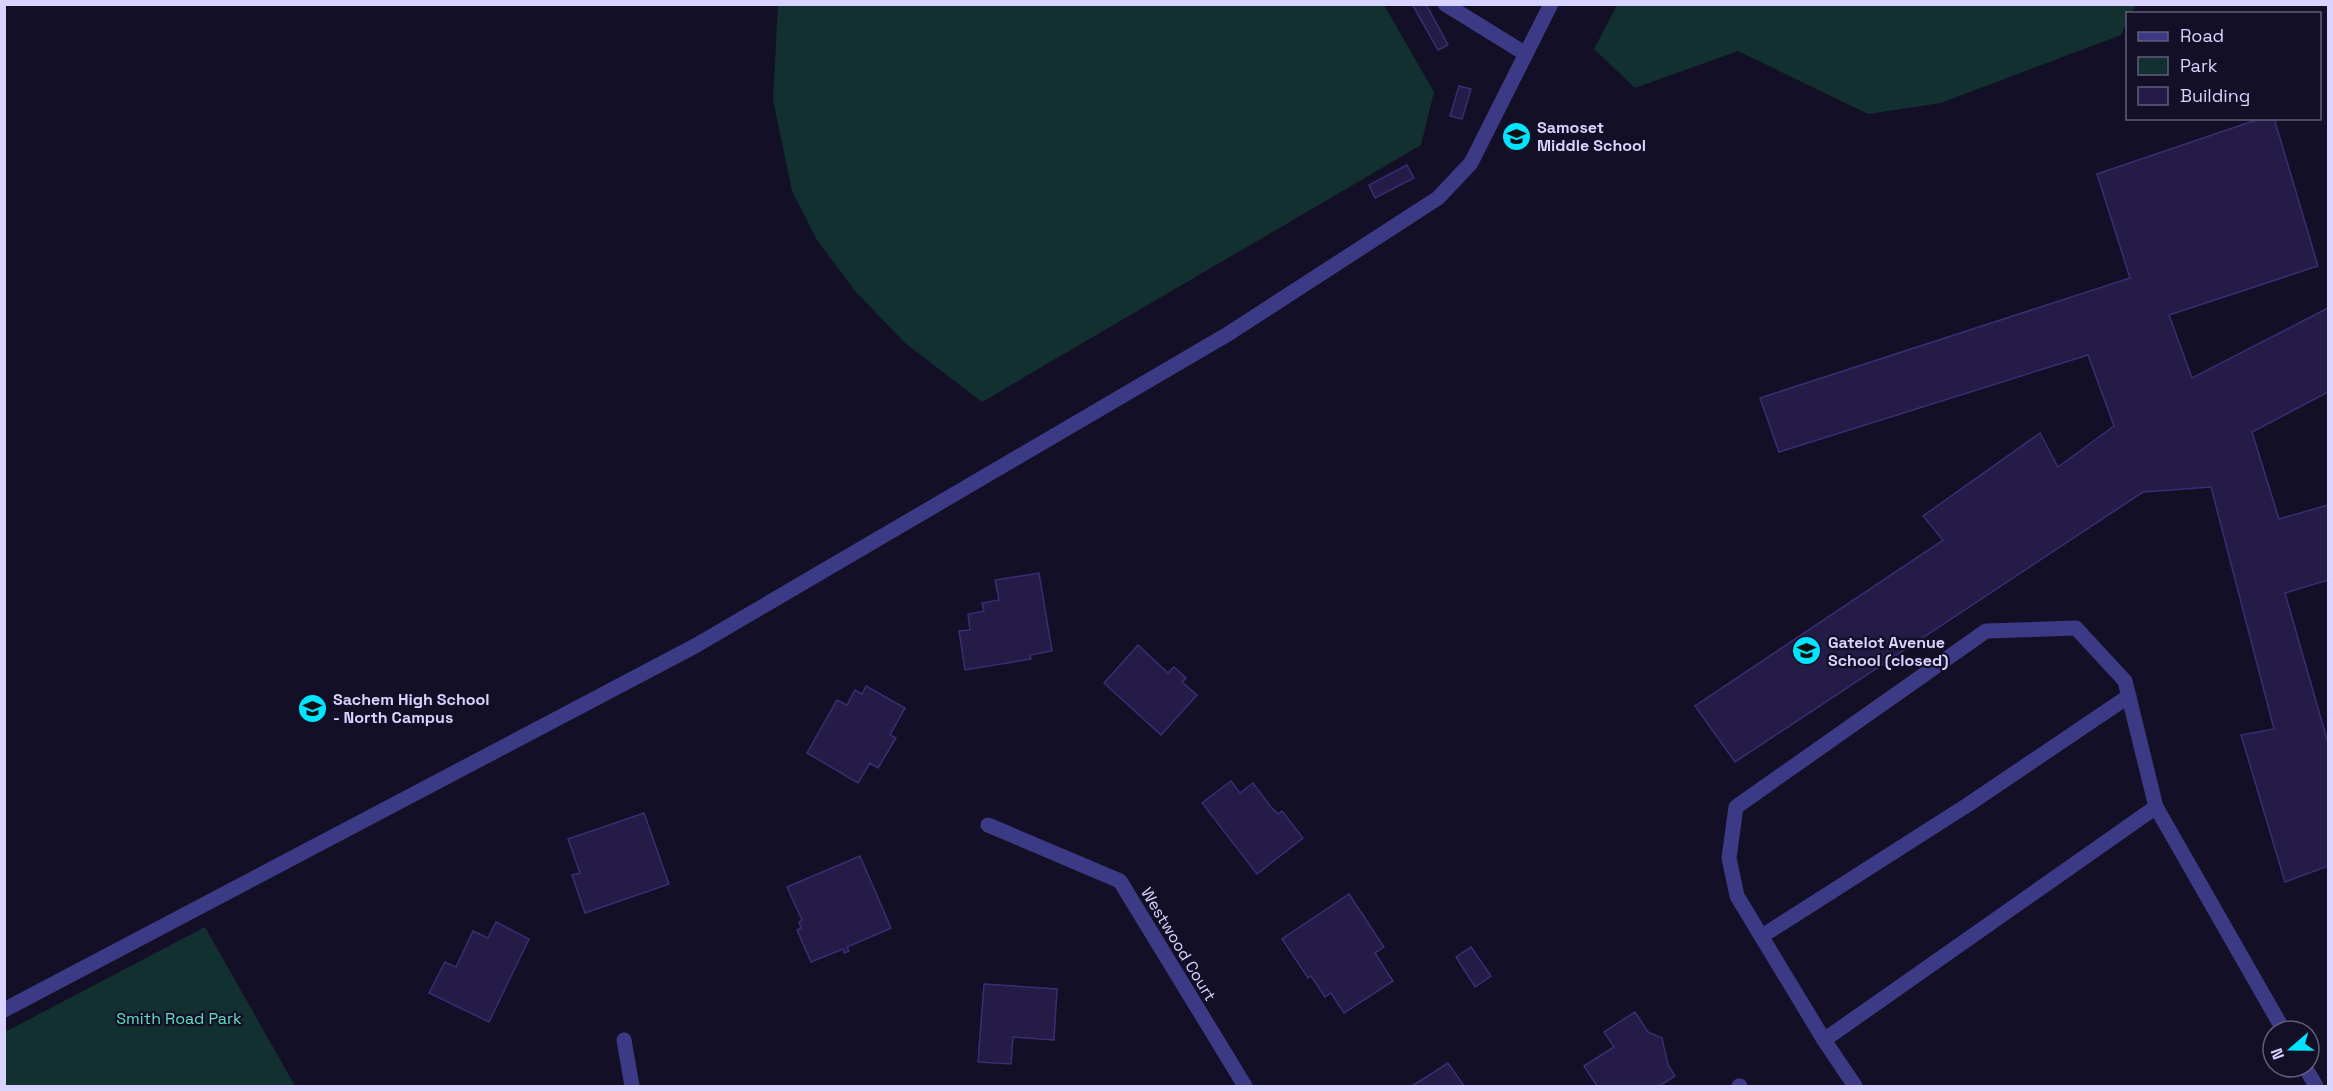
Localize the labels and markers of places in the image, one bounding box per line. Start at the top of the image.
place label: Samoset Middle School [1537,117,1646,156]
school or university icon: Samoset Middle School [1500,120,1532,152]
place label: Gatelot Avenue School (closed) [1828,632,1948,671]
school or university icon: Gatelot Avenue School (closed) [1791,635,1823,667]
place label: Sachem High School - North Campus [333,689,490,728]
school or university icon: Sachem High School - North Campus [296,692,328,724]

